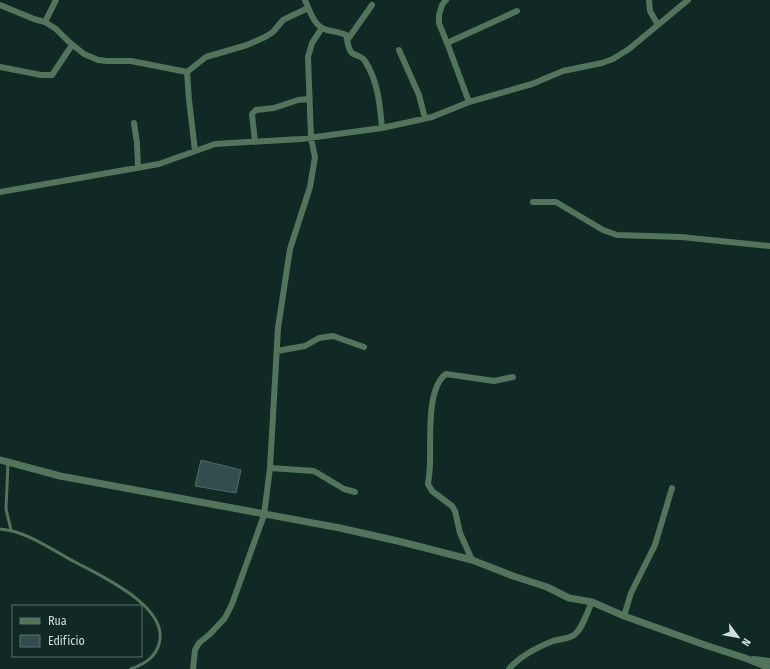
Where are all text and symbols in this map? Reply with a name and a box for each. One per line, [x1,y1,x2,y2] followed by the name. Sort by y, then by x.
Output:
[12,605,142,657] legend
[48,614,67,628] text: Rua
[718,617,758,657] north arrow
[48,634,85,648] text: Edifício
[739,636,753,648] text: N

